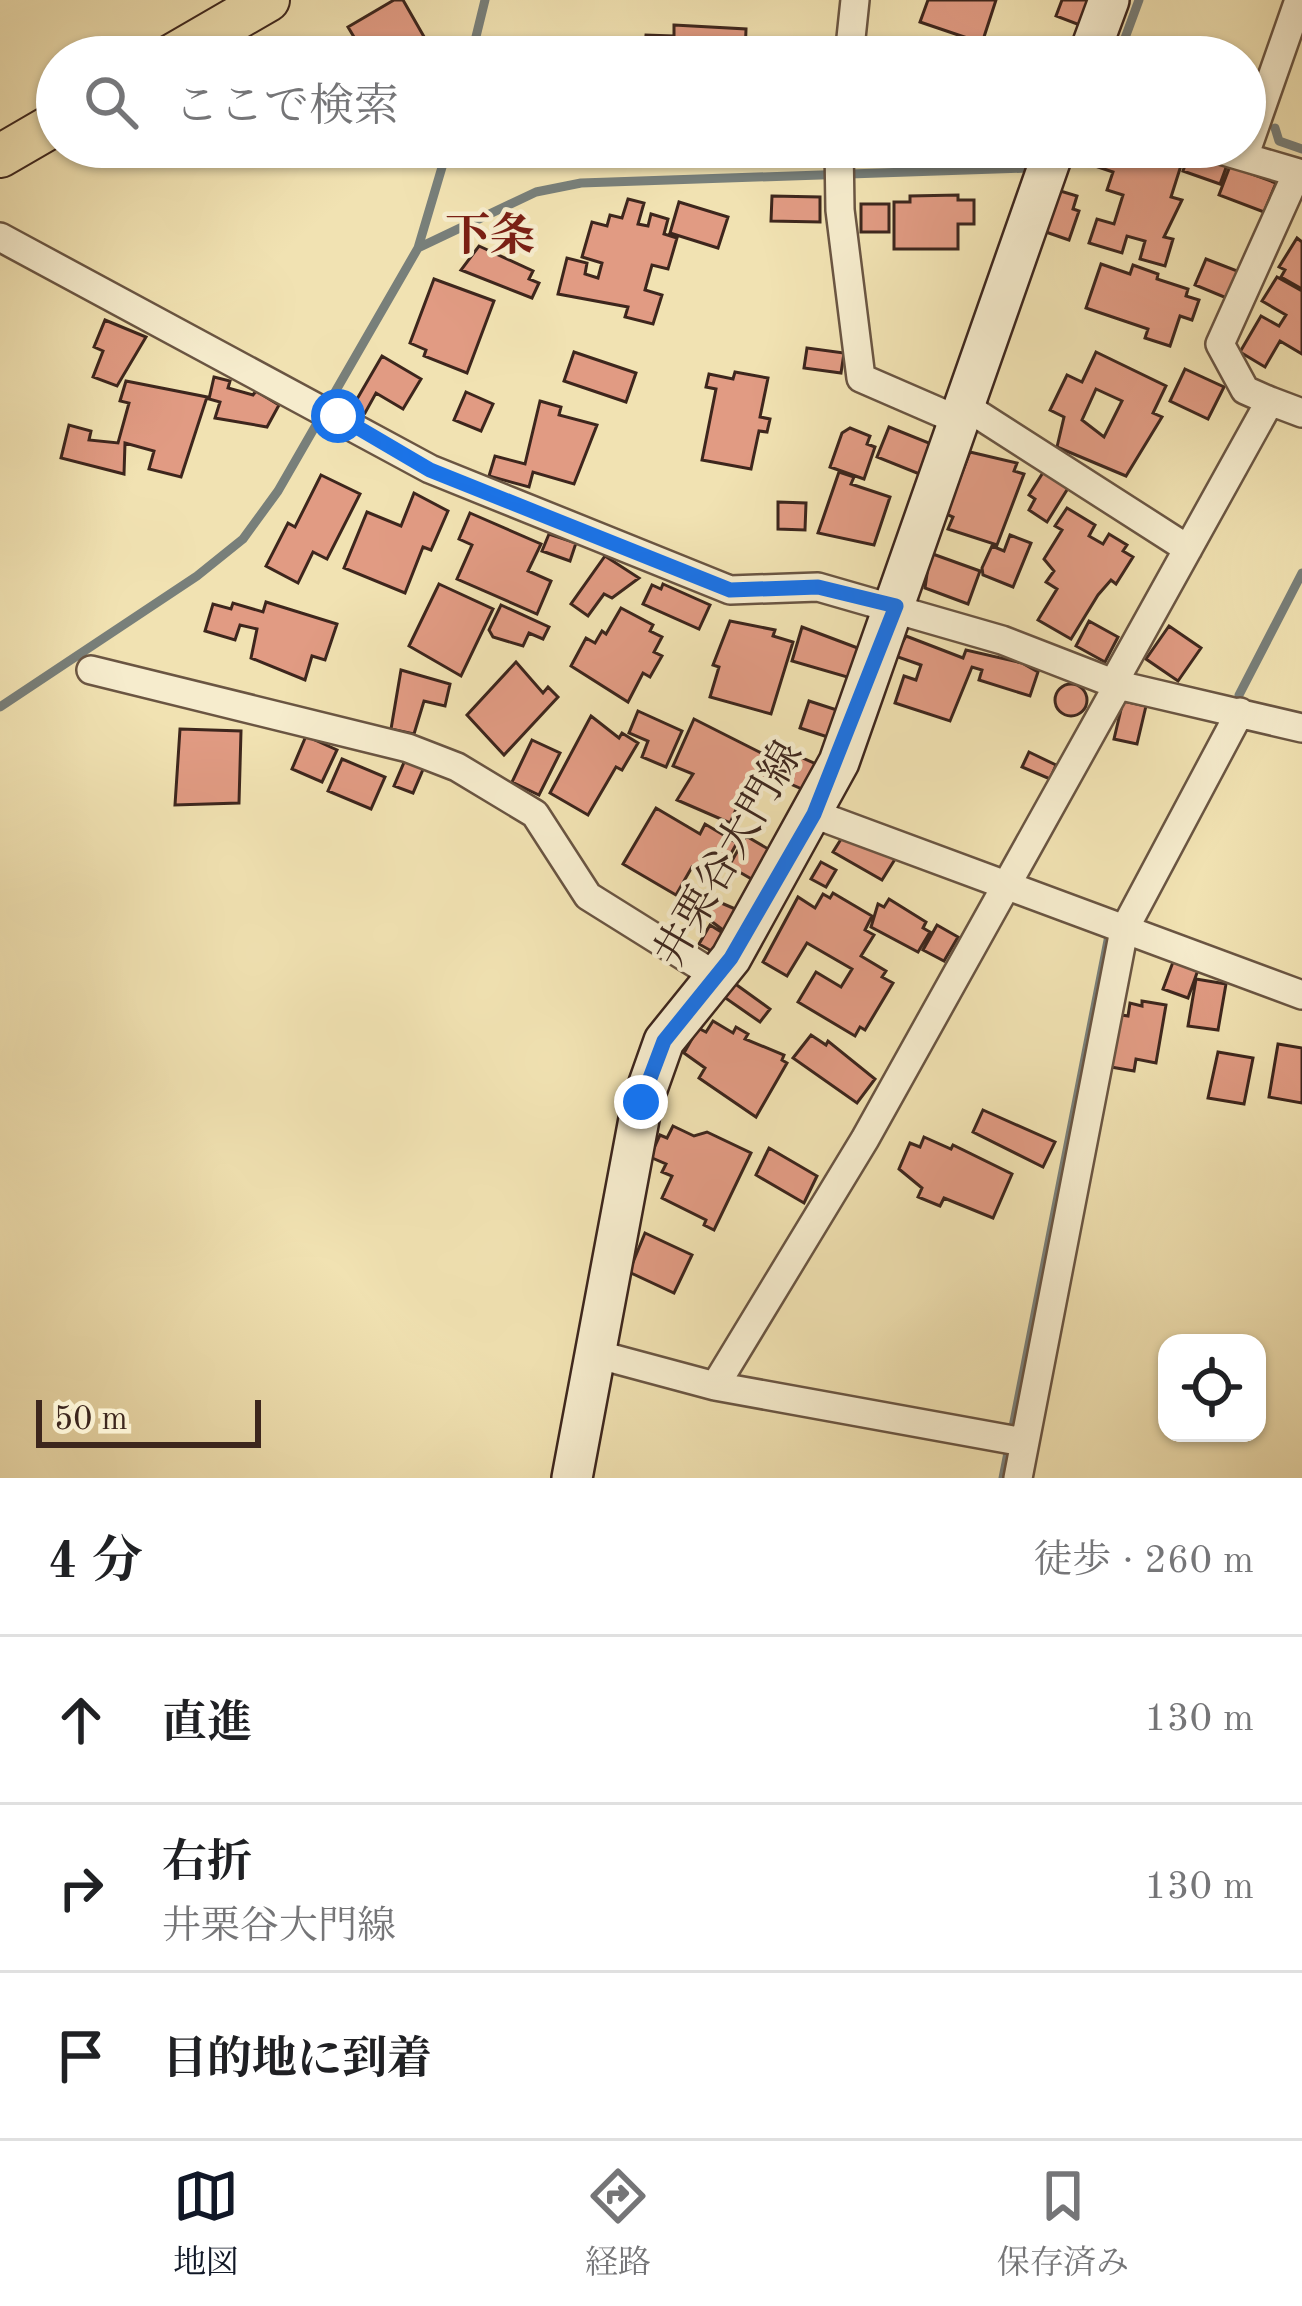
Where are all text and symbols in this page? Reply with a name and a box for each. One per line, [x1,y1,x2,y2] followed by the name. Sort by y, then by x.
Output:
[36,36,1266,168] search box
[78,69,144,135] icon: search
[174,86,399,131] text: ここで検索
[445,211,535,261] district label: 下条
[311,389,365,443] route start
[646,733,812,975] street label: 井栗谷大門線
[614,1075,668,1129] route end
[1158,1334,1266,1442] map controls
[1158,1334,1266,1442] button: locate
[36,1394,261,1447] scale bar
[54,1404,128,1437] text: 50 m
[48,1538,143,1589] text: 4 分
[1033,1542,1254,1581] text: 徒歩 · 260 m
[48,1687,114,1753] icon: ahead
[1144,1700,1254,1739] text: 130 m
[162,1703,252,1748] text: 直進
[162,1842,252,1887] text: 右折
[48,1855,114,1921] icon: right
[1144,1868,1254,1907] text: 130 m
[162,1908,396,1947] text: 井栗谷大門線
[48,2023,114,2089] icon: arrive
[162,2039,432,2084] text: 目的地に到着
[173,2163,239,2285] tab: 地図
[585,2163,651,2285] tab: 経路
[997,2163,1129,2285] tab: 保存済み

